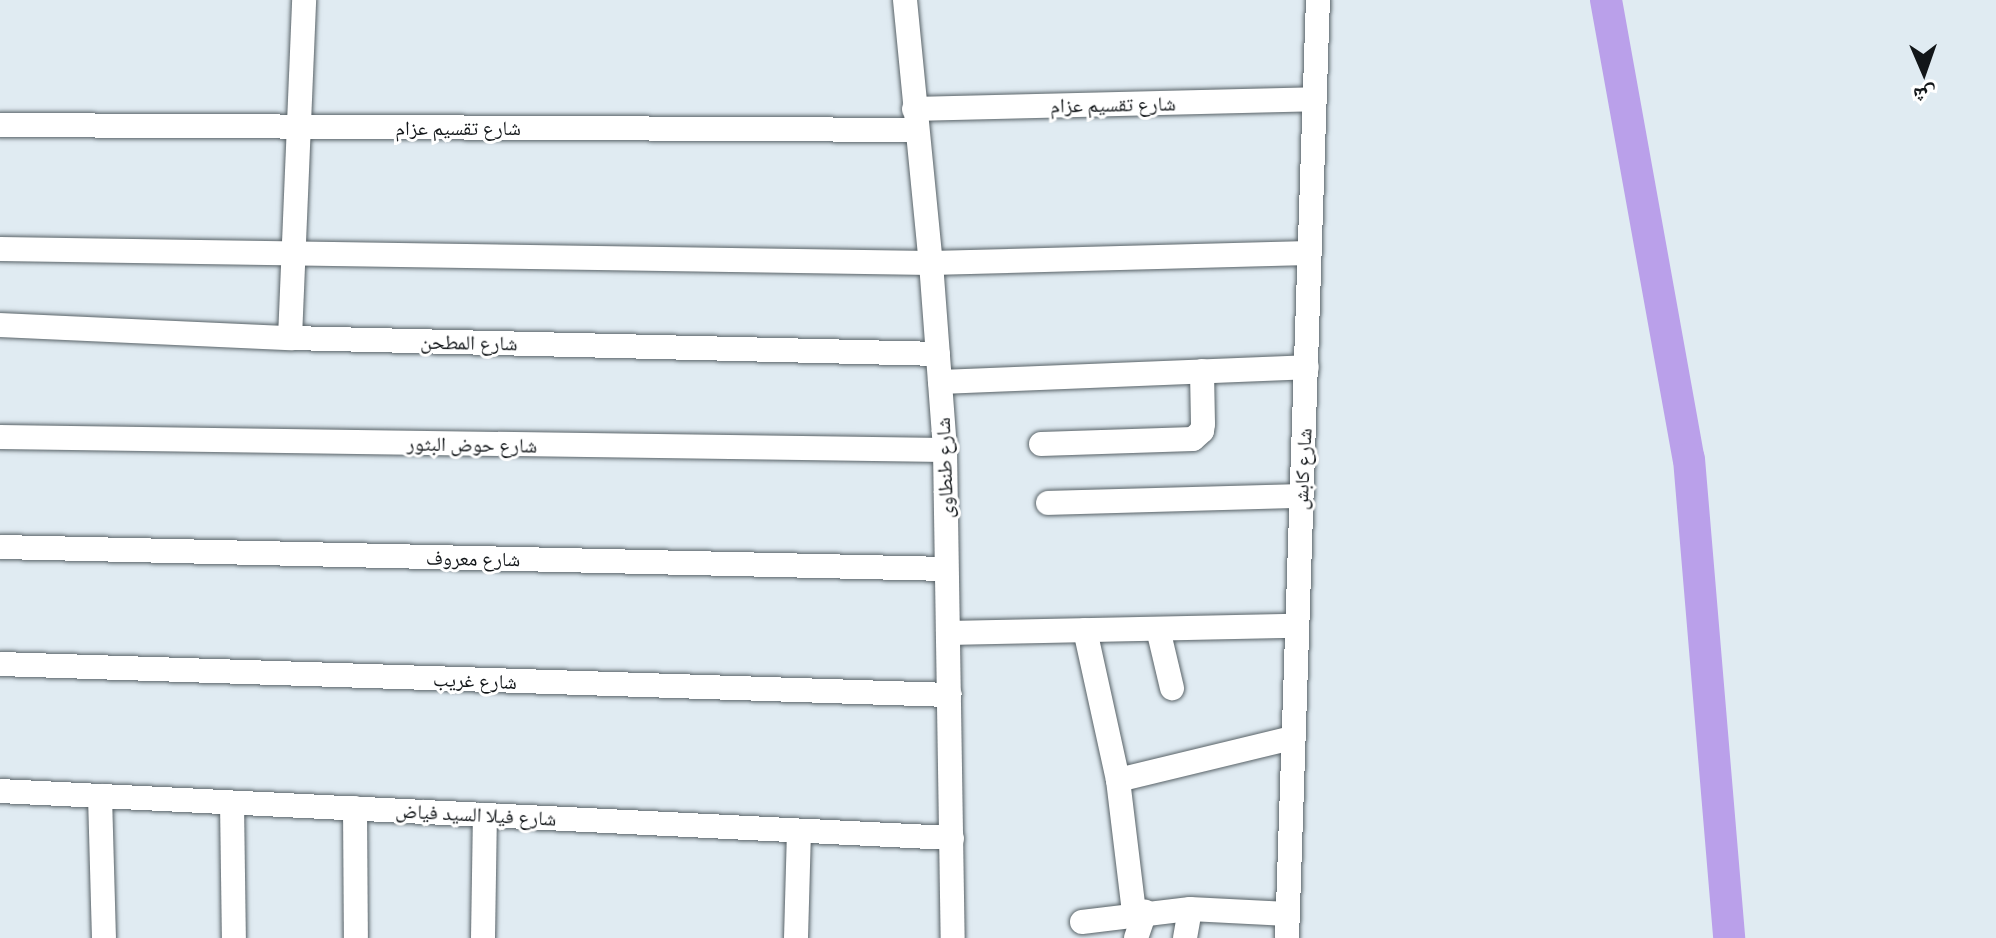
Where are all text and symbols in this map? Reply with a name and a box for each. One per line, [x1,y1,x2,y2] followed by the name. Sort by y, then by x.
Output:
[1884,32,1964,112] north arrow
[1913,82,1937,111] text: ش
[1050,91,1176,117] street label: شارع تقسيم عزام
[395,115,521,139] street label: شارع تقسيم عزام
[420,329,518,355] street label: شارع المطحن
[930,417,958,519] street label: شارع طنطاوى
[1288,427,1316,511] street label: شارع كابش
[407,431,537,457] street label: شارع حوض البثور
[426,545,520,571] street label: شارع معروف
[433,667,517,693] street label: شارع غريب
[395,798,557,830] street label: شارع فيلا السيد فياض

